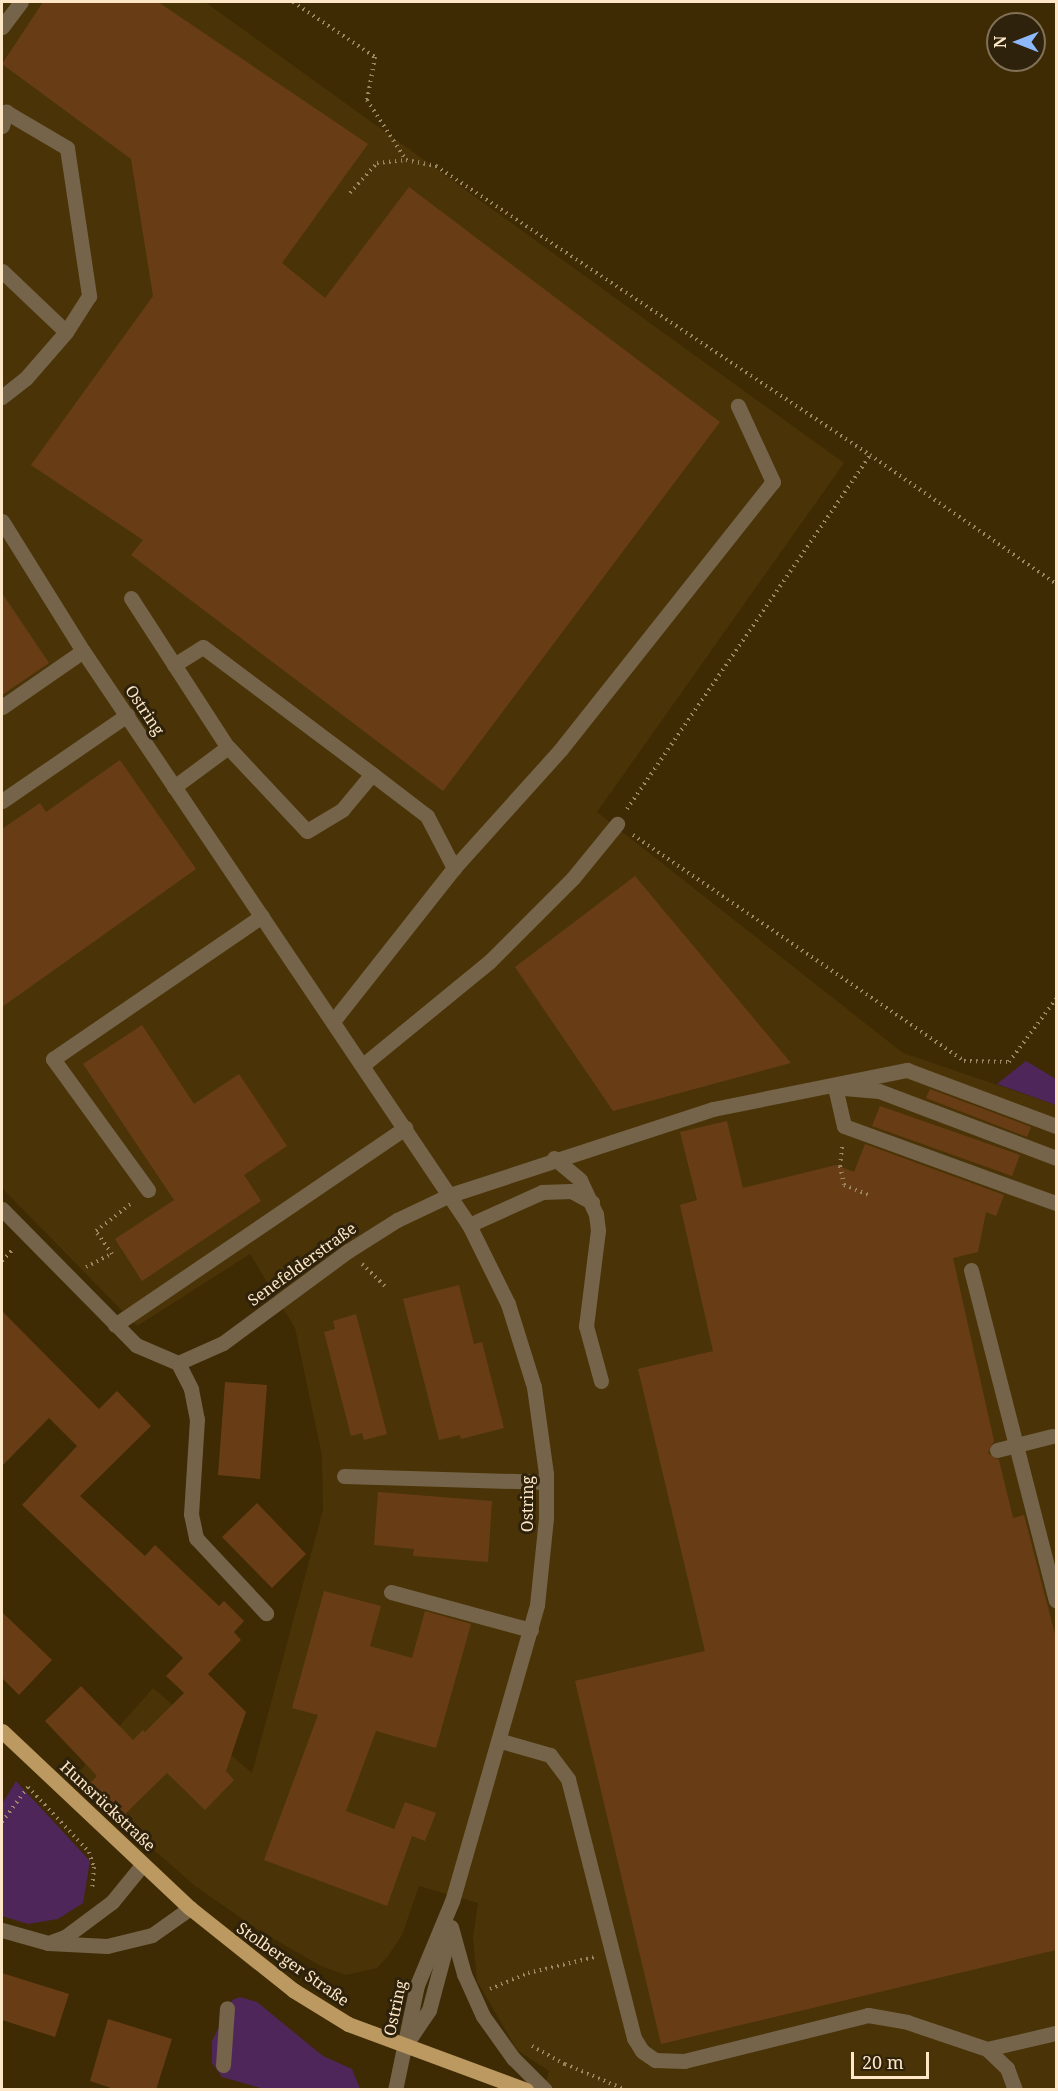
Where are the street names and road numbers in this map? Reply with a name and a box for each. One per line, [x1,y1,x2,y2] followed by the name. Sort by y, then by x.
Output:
[121,681,169,739] street label: Ostring
[244,1218,360,1310] street label: Senefelderstraße
[517,1476,537,1532] street label: Ostring
[56,1757,160,1855] street label: Hunsrückstraße
[233,1918,353,2010] street label: Stolberger Straße
[380,1978,410,2038] street label: Ostring

